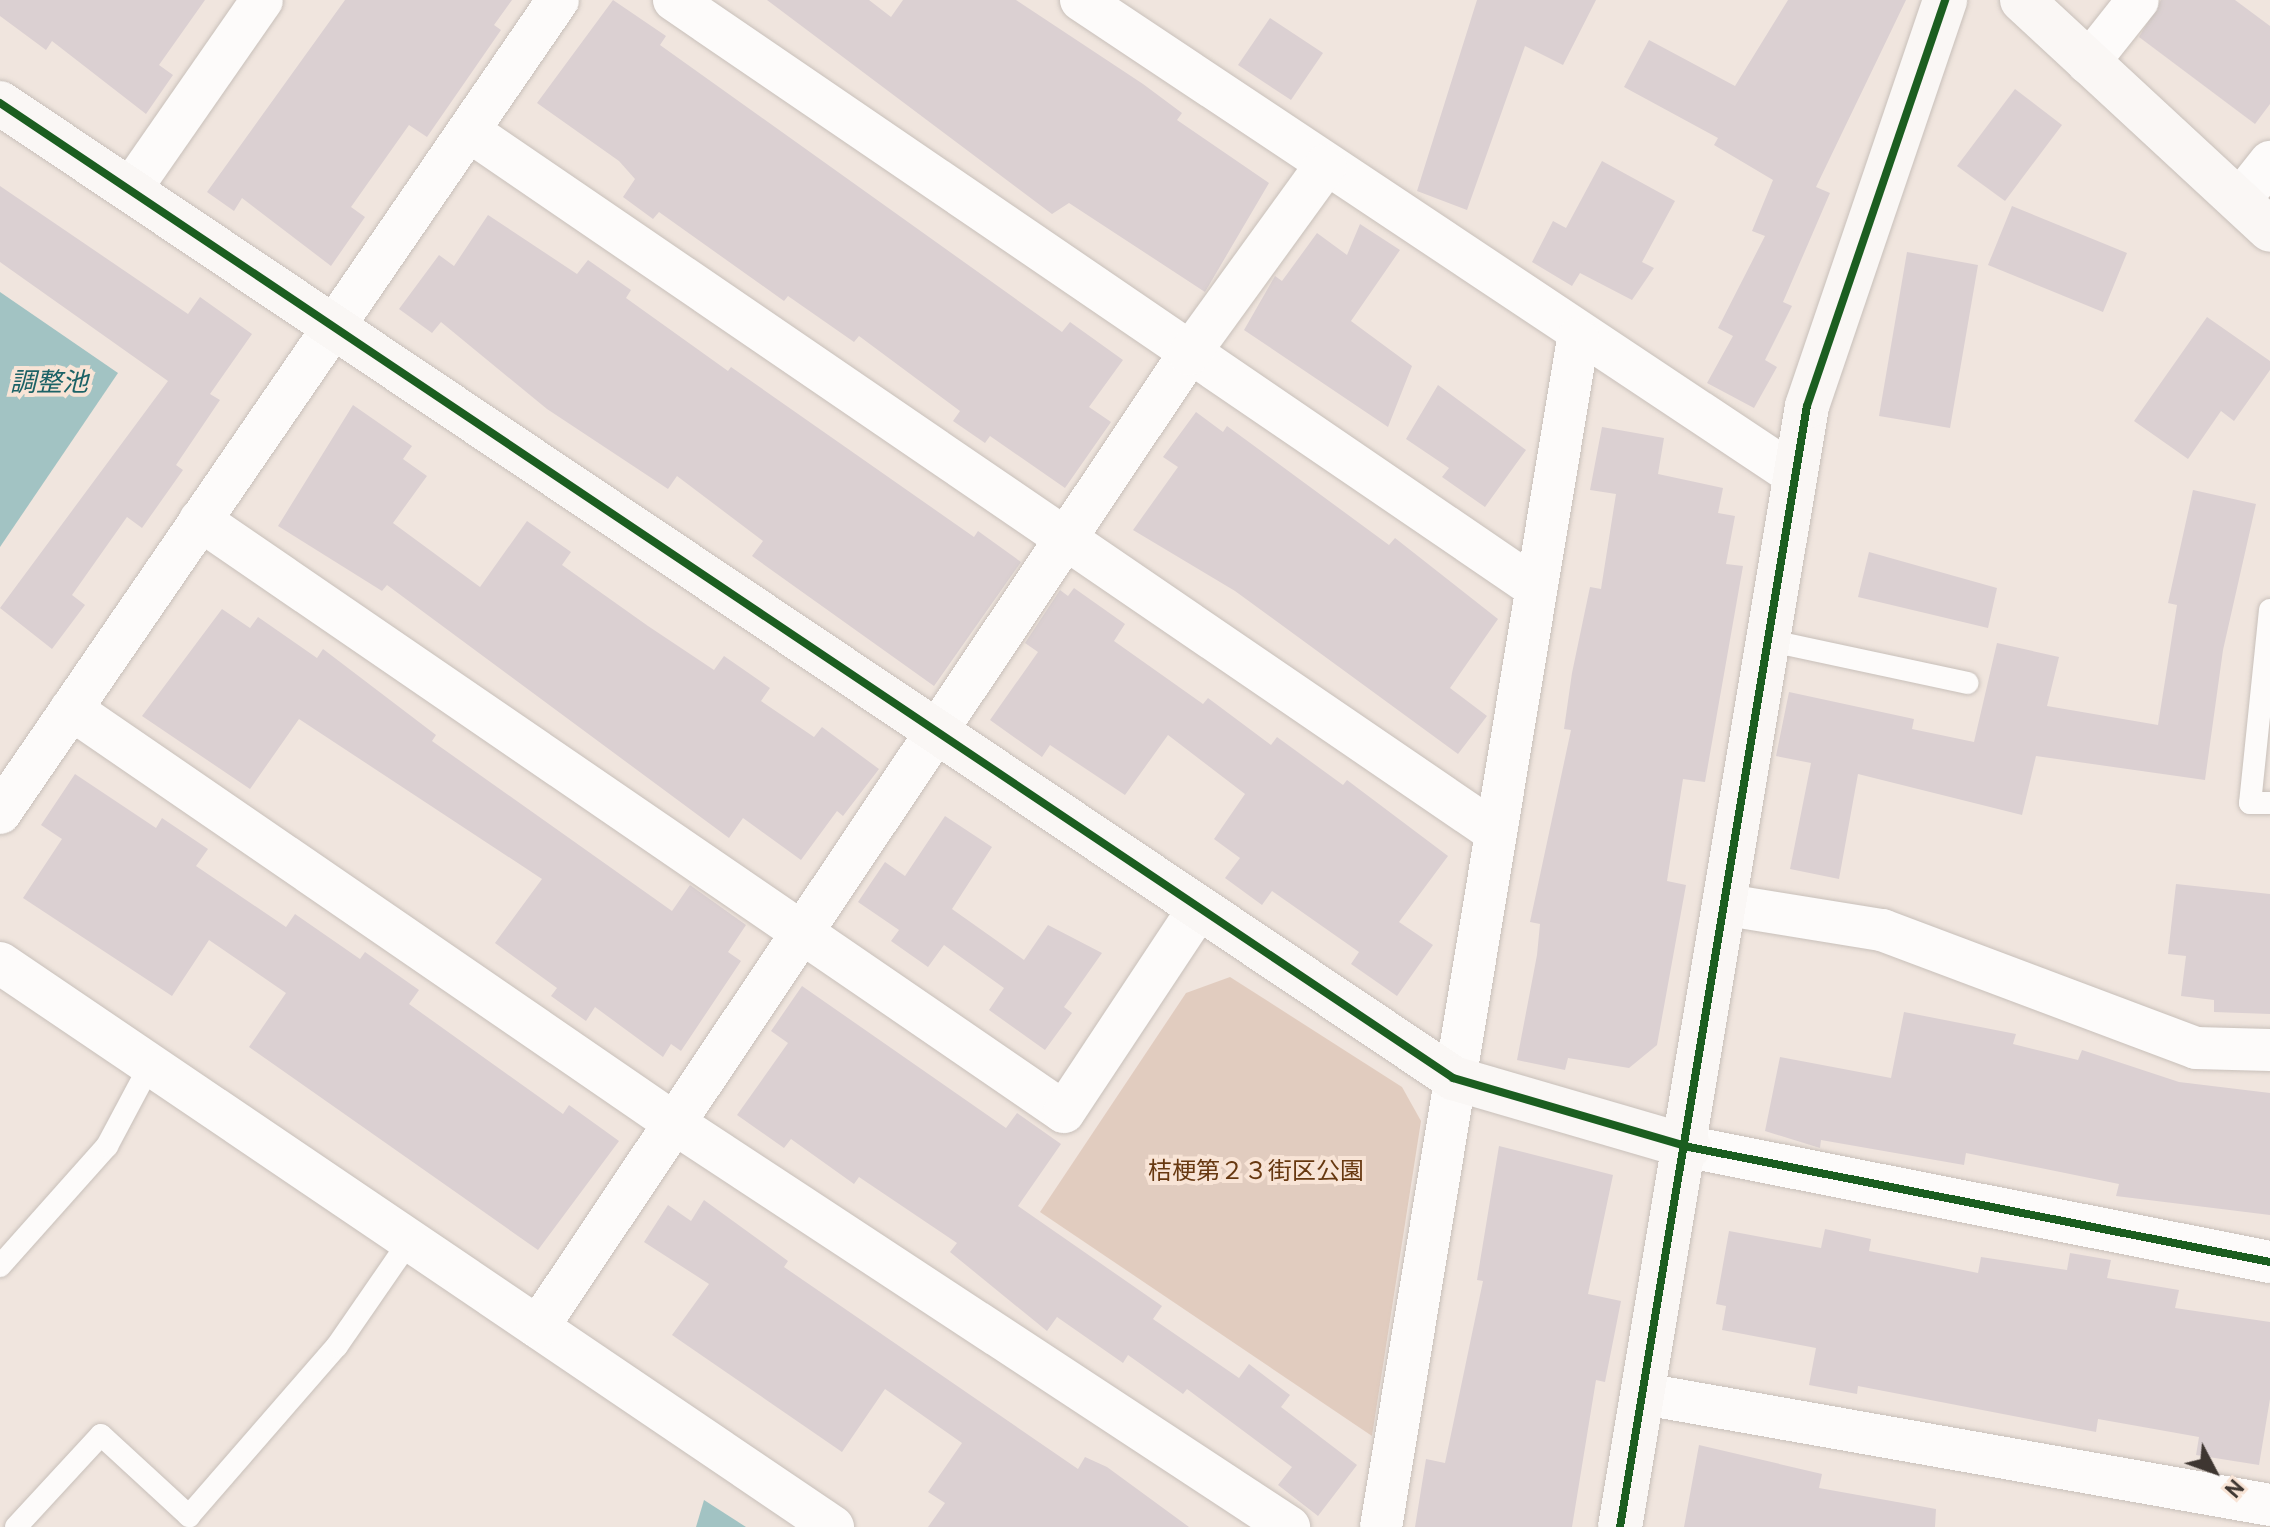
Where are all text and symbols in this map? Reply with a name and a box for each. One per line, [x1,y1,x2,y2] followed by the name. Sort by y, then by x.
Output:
[10,369,88,401] water label: 調整池
[1148,1160,1364,1188] park label: 桔梗第２３街区公園
[2174,1431,2254,1511] north arrow
[2217,1472,2248,1502] text: N

